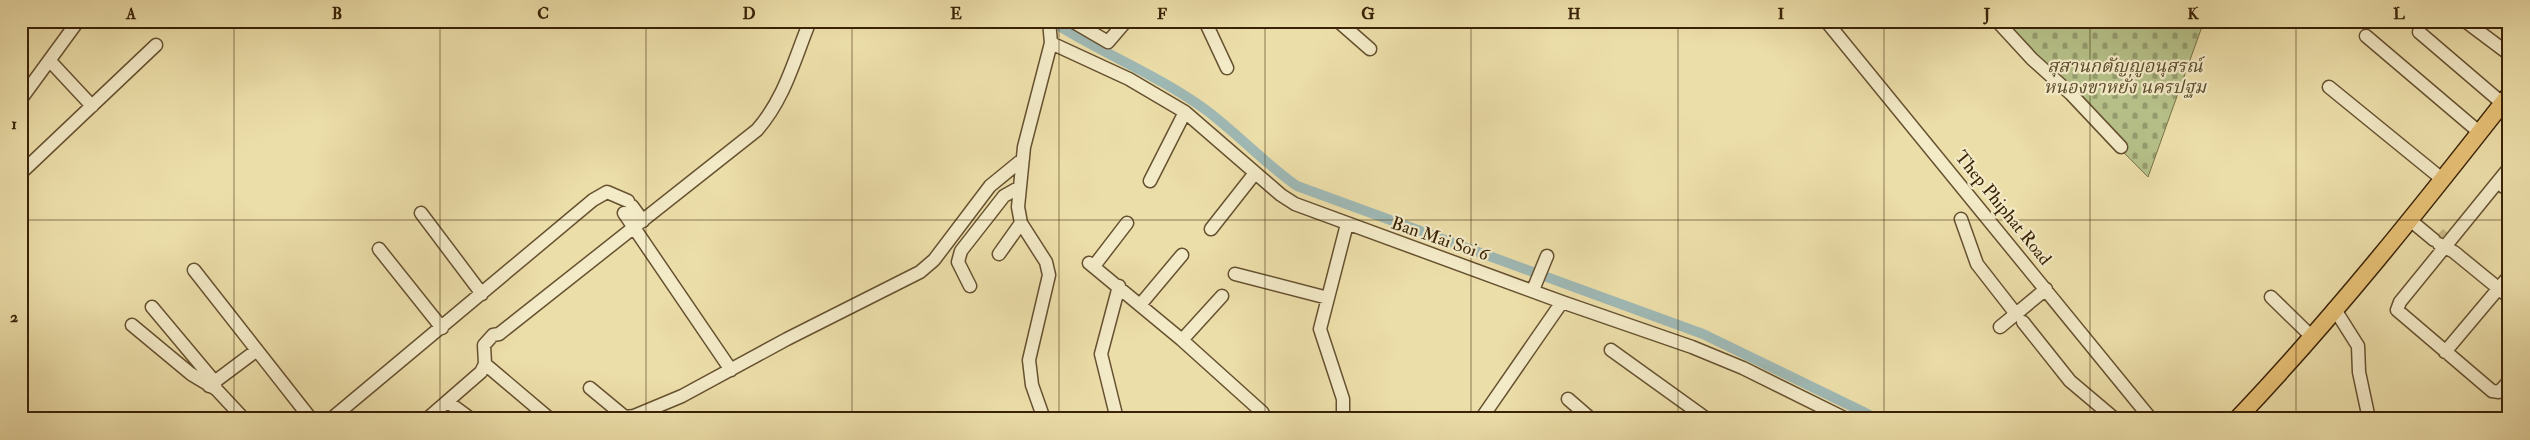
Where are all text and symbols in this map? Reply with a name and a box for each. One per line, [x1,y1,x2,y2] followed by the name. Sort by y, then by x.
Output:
[125,4,137,24] text: A
[332,4,342,24] text: B
[537,4,549,24] text: C
[742,4,756,24] text: D
[950,4,962,24] text: E
[1157,4,1167,24] text: F
[1361,4,1375,24] text: G
[1567,4,1581,24] text: H
[1778,4,1785,24] text: I
[1983,4,1991,25] text: J
[2187,4,2199,24] text: K
[2393,4,2405,24] text: L
[2044,55,2207,99] park label: สุสานกตัญญูอนุสรณ์ หนองขาหยั่ง นครปฐม
[11,114,17,134] text: 1
[1950,146,2056,270] street label: Thep Phiphat Road
[1388,212,1493,267] street label: Ban Mai Soi 6
[10,307,18,327] text: 2

